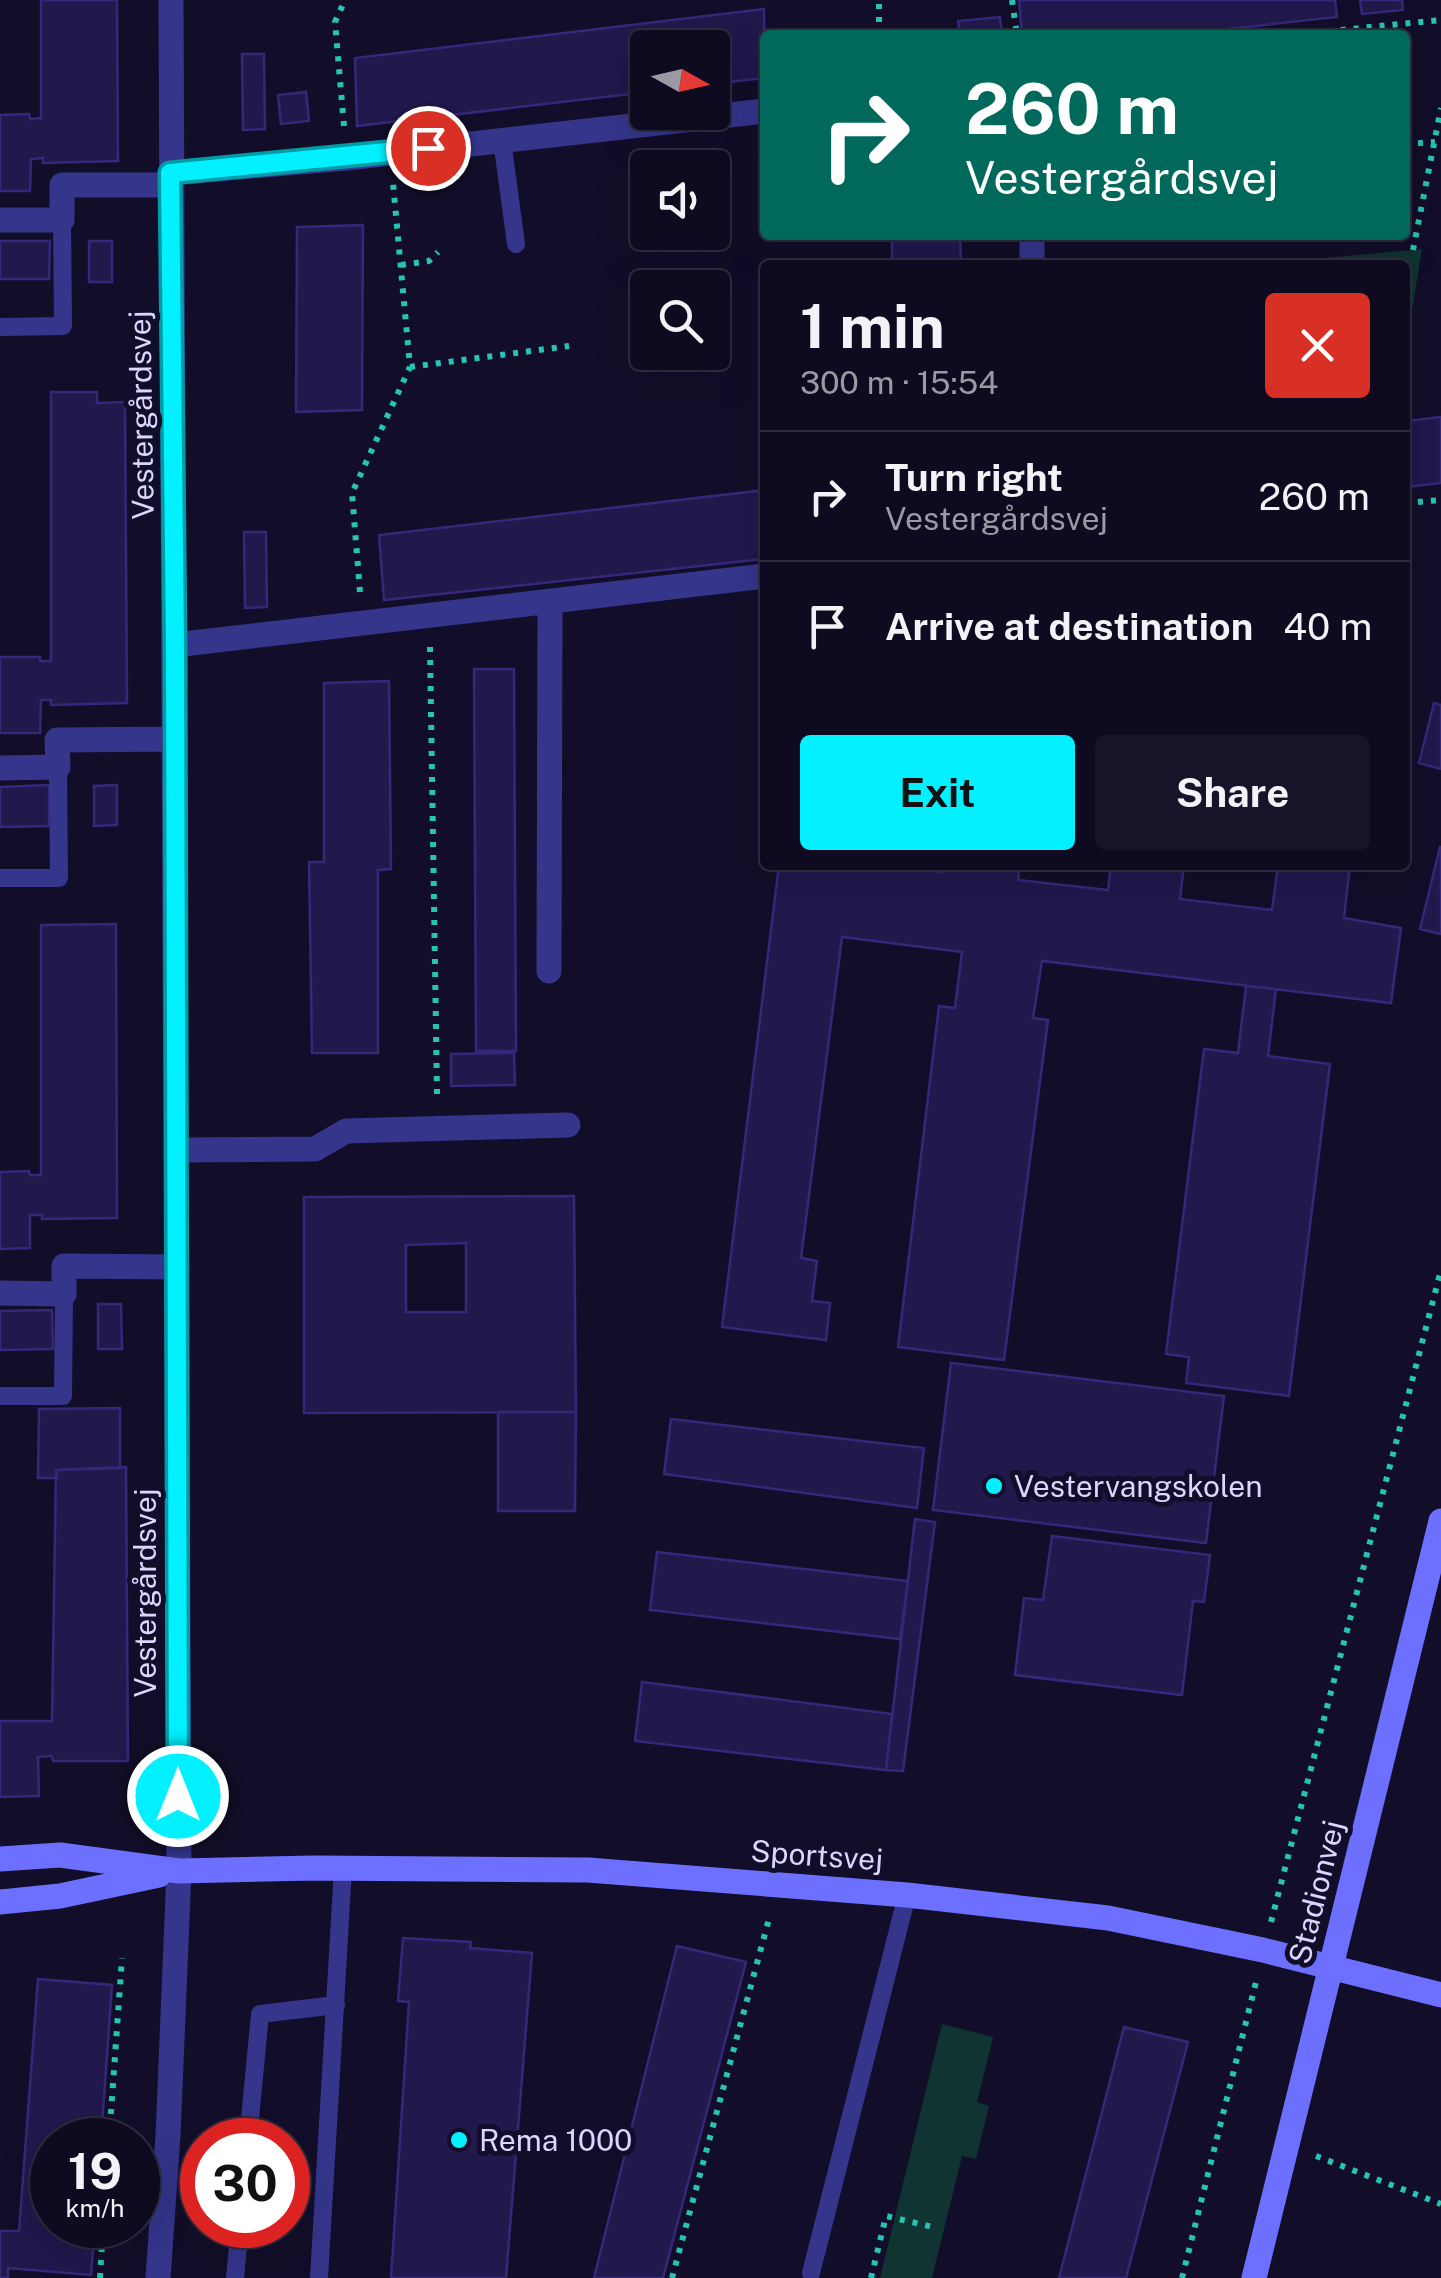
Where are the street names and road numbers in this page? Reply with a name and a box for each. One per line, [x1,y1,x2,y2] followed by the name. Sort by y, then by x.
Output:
[121,310,161,520] street label: Vestergårdsvej
[127,1488,163,1698] street label: Vestergårdsvej
[1281,1816,1351,1968] street label: Stadionvej
[750,1832,884,1878] street label: Sportsvej

